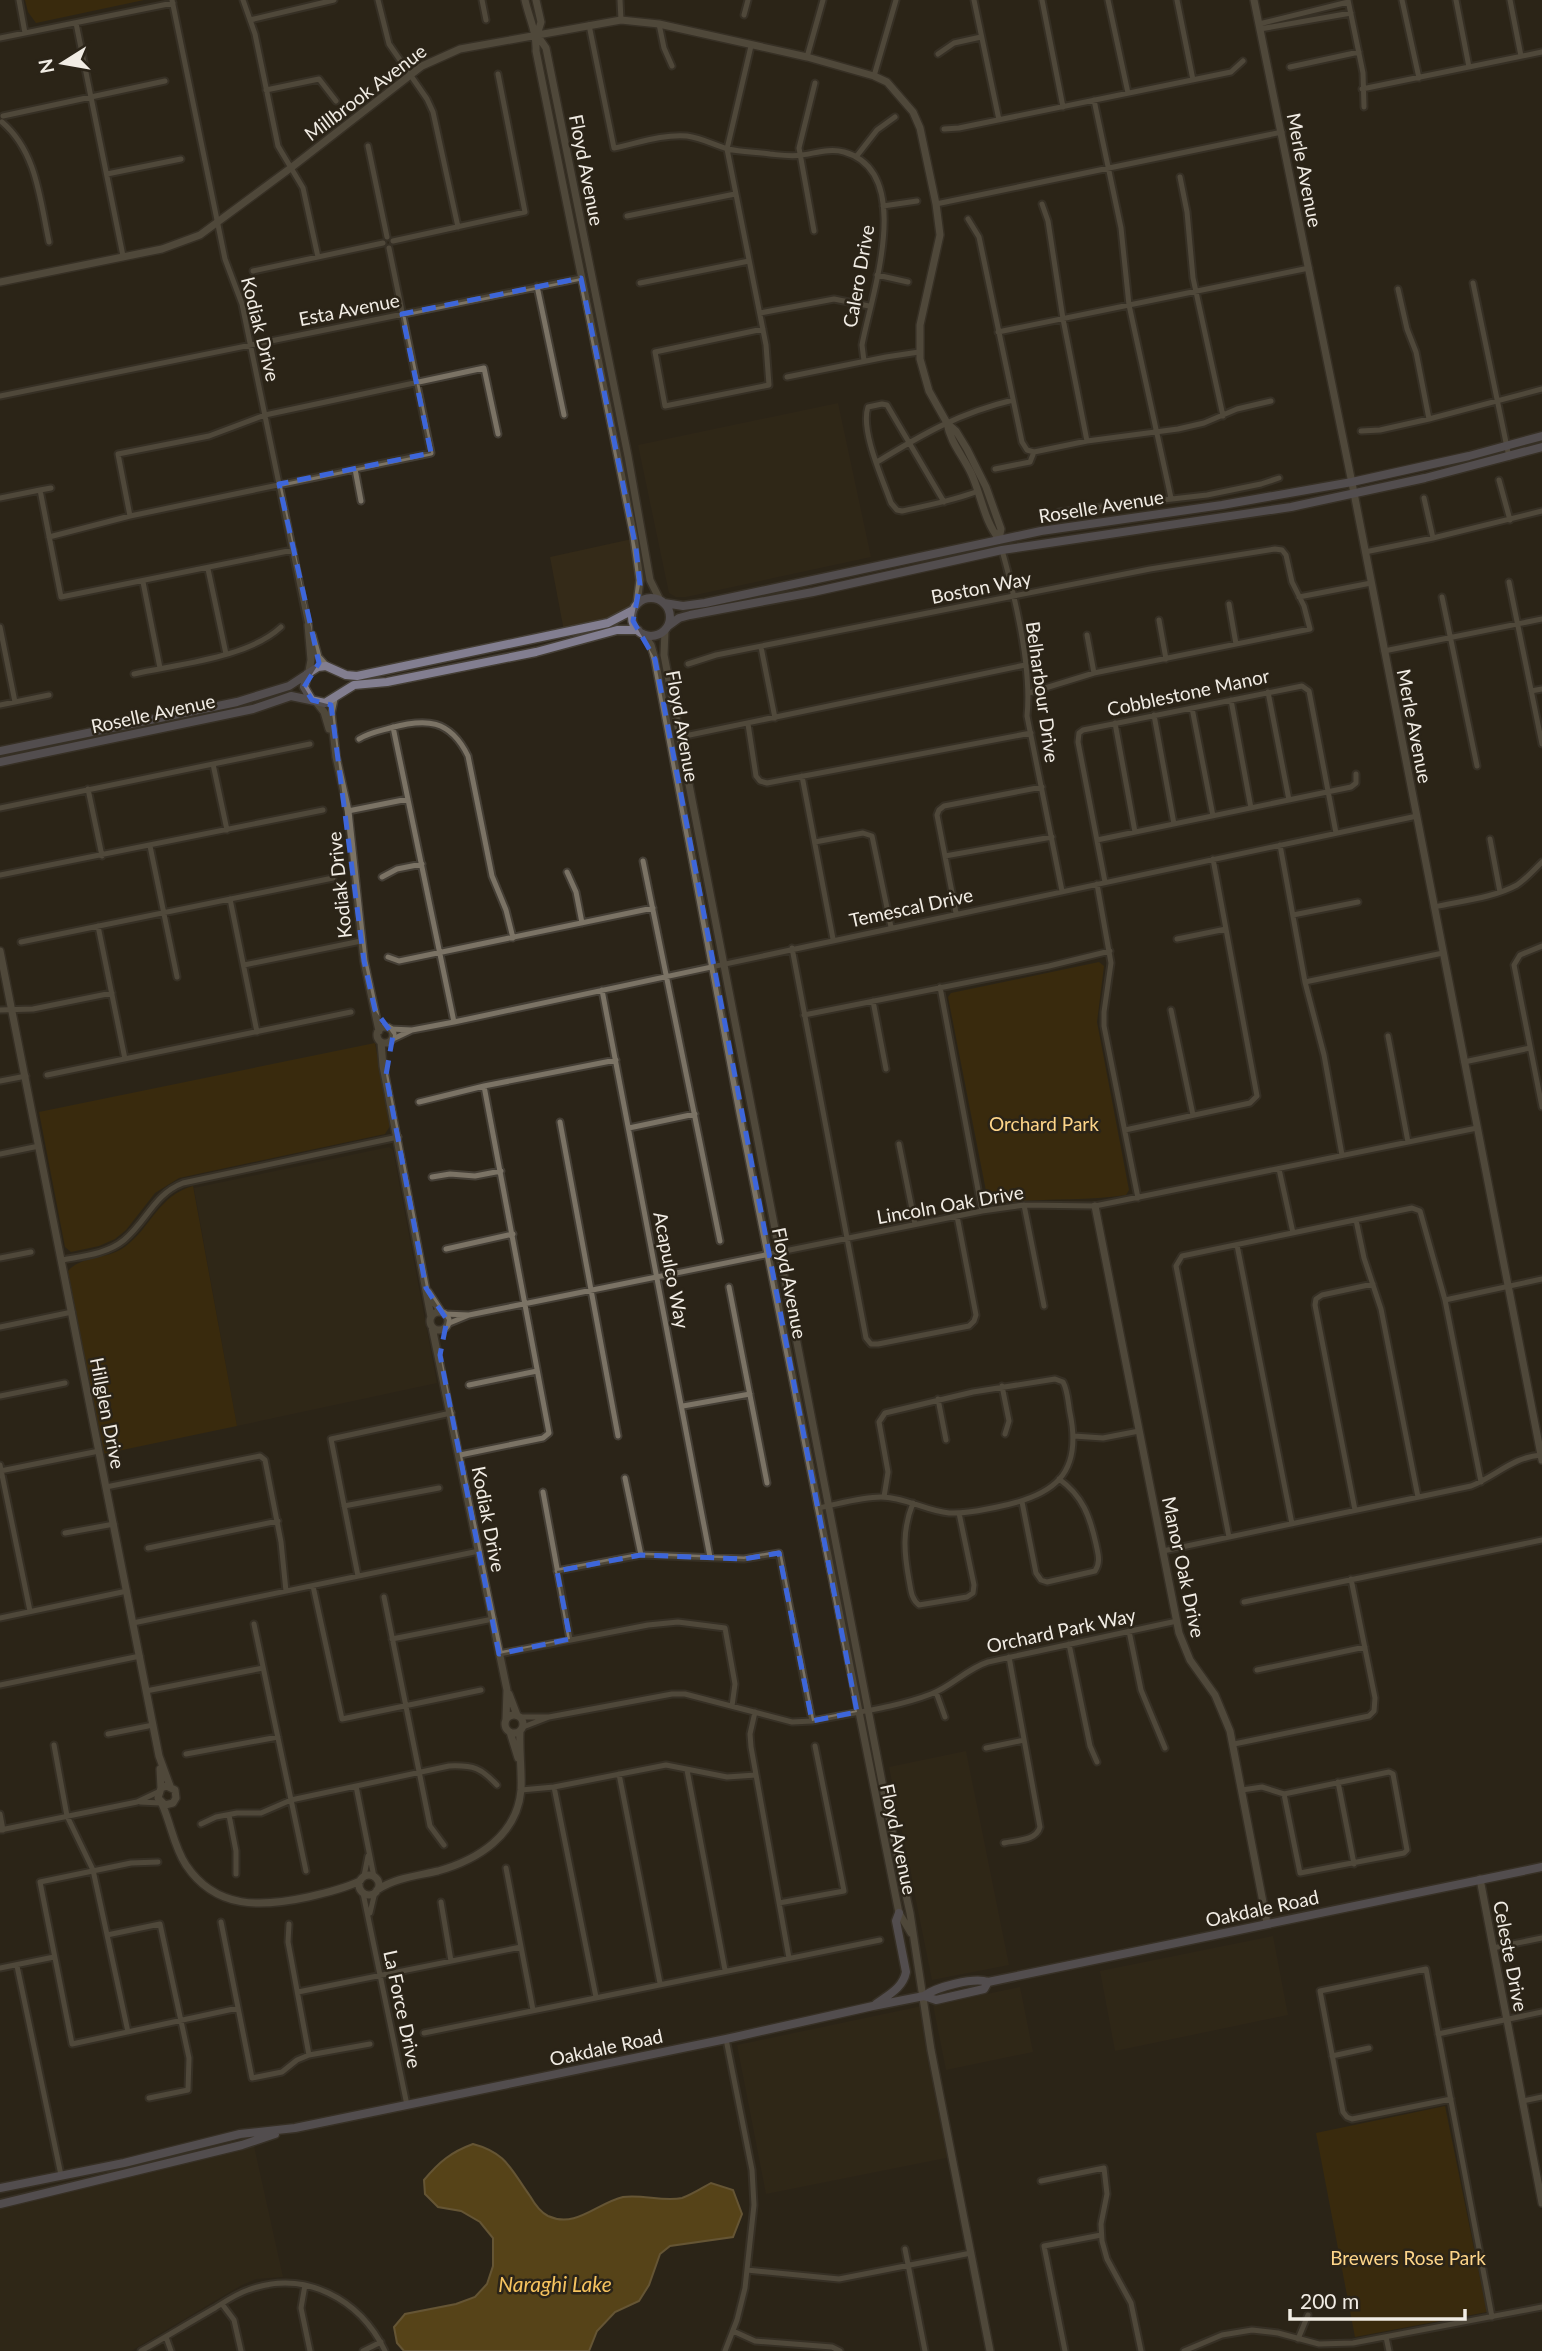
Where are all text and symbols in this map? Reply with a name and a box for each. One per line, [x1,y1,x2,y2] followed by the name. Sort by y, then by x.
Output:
[28,28,98,98] north arrow
[300,39,430,145] street label: Millbrook Avenue
[33,57,59,76] text: N
[1283,111,1327,229] street label: Merle Avenue
[565,112,609,228] street label: Floyd Avenue
[838,223,878,329] street label: Calero Drive
[237,274,285,384] street label: Kodiak Drive
[297,288,401,330] street label: Esta Avenue
[1037,485,1165,527] street label: Roselle Avenue
[929,566,1033,608] street label: Boston Way
[1022,620,1064,764] street label: Belharbour Drive
[1105,664,1271,720] street label: Cobblestone Manor
[1393,667,1437,785] street label: Merle Avenue
[662,668,704,784] street label: Floyd Avenue
[89,689,217,737] street label: Roselle Avenue
[322,831,356,939] street label: Kodiak Drive
[847,883,975,931] street label: Temescal Drive
[989,1112,1099,1135] park label: Orchard Park
[875,1180,1025,1228] street label: Lincoln Oak Drive
[649,1210,695,1331] street label: Acapulco Way
[768,1225,812,1341] street label: Floyd Avenue
[86,1355,130,1471] street label: Hillglen Drive
[467,1464,511,1574] street label: Kodiak Drive
[1158,1494,1210,1640] street label: Manor Oak Drive
[984,1603,1138,1657] street label: Orchard Park Way
[876,1781,922,1897] street label: Floyd Avenue
[1203,1885,1321,1931] street label: Oakdale Road
[1489,1899,1533,2013] street label: Celeste Drive
[379,1948,427,2070] street label: La Force Drive
[547,2024,665,2070] street label: Oakdale Road
[1330,2246,1486,2269] park label: Brewers Rose Park
[498,2271,612,2296] water label: Naraghi Lake
[1290,2278,1465,2322] scale bar
[1300,2288,1359,2313] text: 200 m

